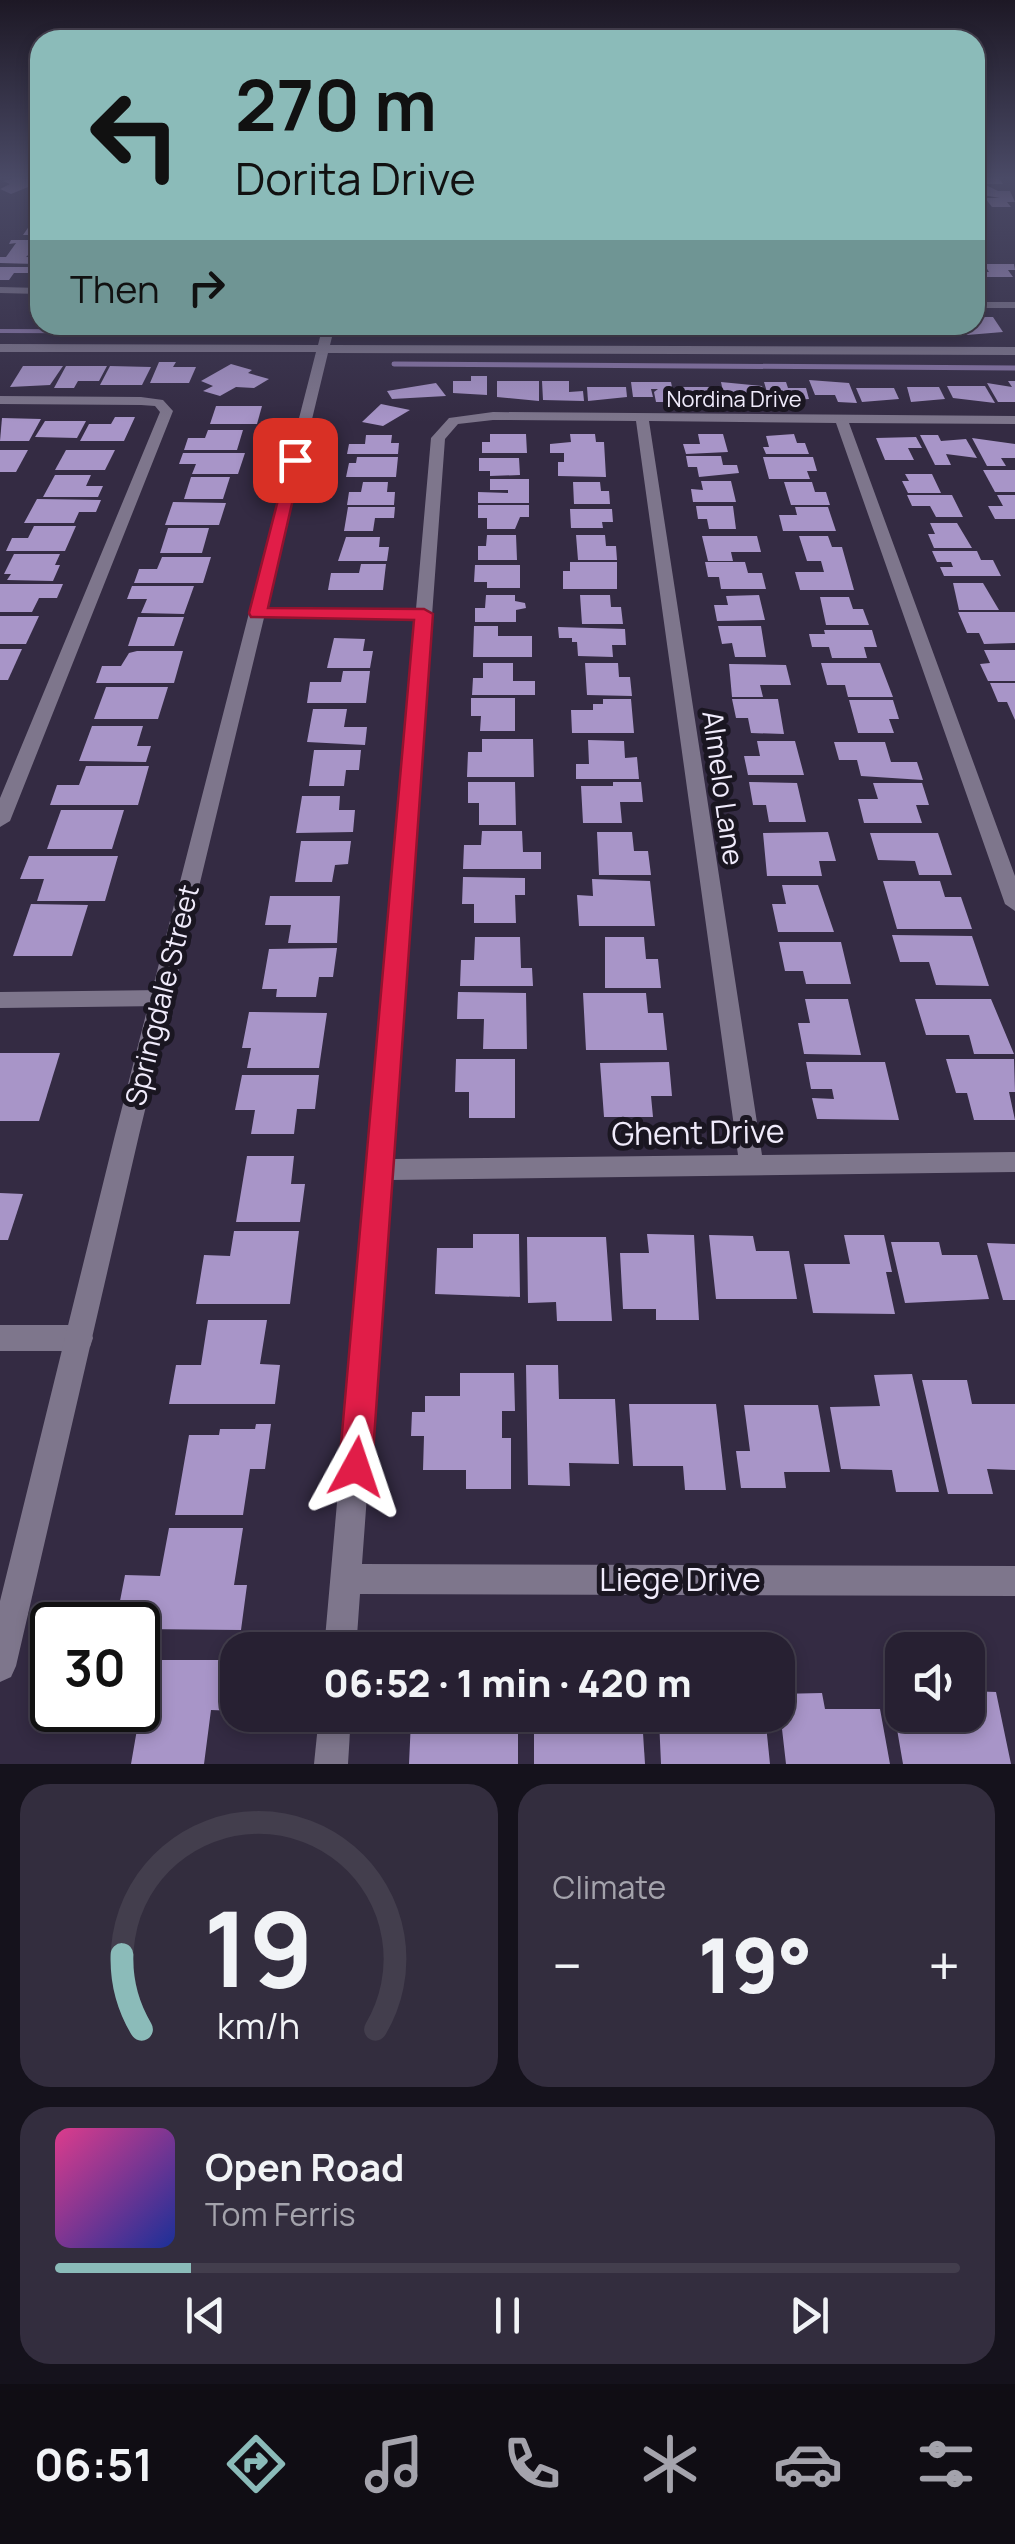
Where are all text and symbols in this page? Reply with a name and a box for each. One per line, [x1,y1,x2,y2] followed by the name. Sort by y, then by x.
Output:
[235,56,437,152] text: 270 m
[70,70,200,200] icon: left
[235,147,476,209] text: Dorita Drive
[179,260,234,315] icon: right
[70,262,159,314] text: Then
[666,384,802,414] street label: Nordina Drive
[253,418,338,503] pin
[268,433,323,488] icon: arrive
[694,708,754,868] street label: Almelo Lane
[115,880,207,1109] street label: Springdale Street
[611,1108,785,1156] street label: Ghent Drive
[304,1415,408,1519] position arrow
[599,1557,761,1601] street label: Liege Drive
[30,1602,160,1732] speed limit sign: 30
[885,1632,985,1732] map controls
[885,1632,985,1732] button: sound
[323,1656,692,1708] text: 06:52 · 1 min · 420 m
[553,1865,666,1909] text: Climate
[204,1876,314,2018] text: 19
[698,1913,812,2016] text: 19°
[553,1927,582,2003] text: −
[928,1927,960,2003] text: +
[217,2001,300,2050] text: km/h
[205,2140,404,2192] text: Open Road
[205,2192,356,2236] text: Tom Ferris
[178,2288,233,2343] icon: previous
[480,2288,535,2343] icon: pause
[782,2288,837,2343] icon: next
[221,2429,291,2499] icon: directions
[359,2429,429,2499] icon: music
[497,2429,567,2499] icon: phone
[635,2429,705,2499] icon: climate
[773,2429,843,2499] icon: car
[911,2429,981,2499] icon: filters
[34,2433,153,2495] text: 06:51

